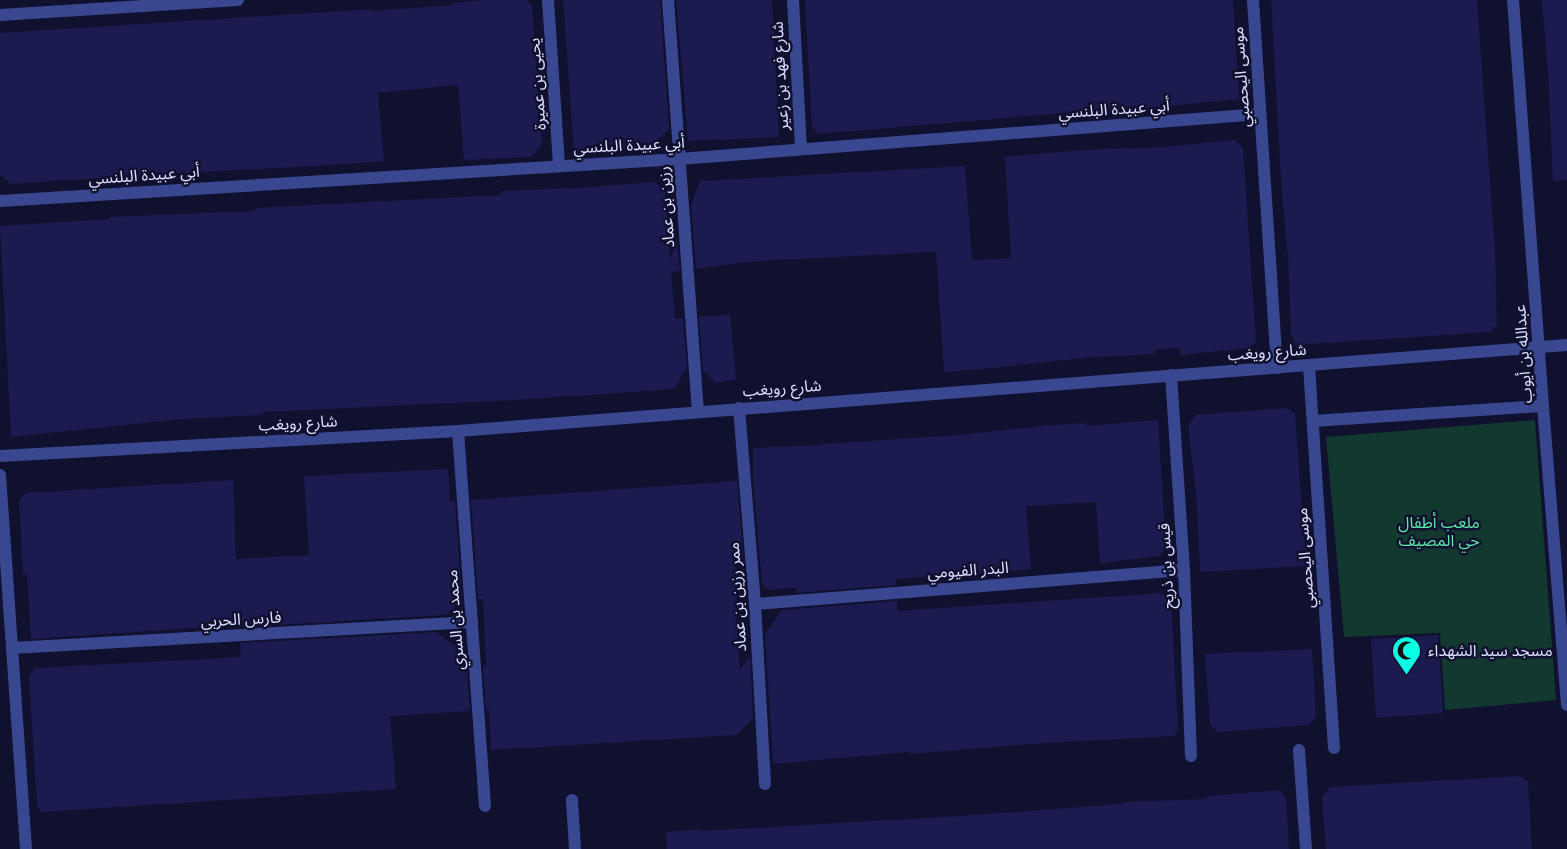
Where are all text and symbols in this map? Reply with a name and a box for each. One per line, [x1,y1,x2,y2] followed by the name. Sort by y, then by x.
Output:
[767,21,795,132] street label: شارع فهد بن زعير
[1227,26,1257,128] street label: موسى اليحصبي
[523,37,551,131] street label: يحيى بن عميرة
[1058,95,1171,125] street label: أبي عبيدة البلنسي
[573,132,685,160] street label: أبي عبيدة البلنسي
[88,161,201,191] street label: أبي عبيدة البلنسي
[653,166,679,248] street label: رزين بن عماد
[1509,304,1537,404] street label: عبدالله بن أيوب
[1227,339,1307,367] street label: شارع رويغب
[742,375,822,403] street label: شارع رويغب
[258,410,338,438] street label: شارع رويغب
[1291,507,1321,609] street label: موسى اليحصبي
[1398,512,1480,552] park label: ملعب أطفال حي المصيف
[1153,522,1181,609] street label: قيس بن ذريح
[723,542,751,652] street label: ممر رزين بن عماد
[927,557,1010,585] street label: البدر الفيومي
[441,569,471,671] street label: محمد بن السري
[200,606,282,633] street label: فارس الحربي
[1391,634,1423,676] mosque icon: مسجد سيد الشهداء
[1428,640,1553,661] place label: مسجد سيد الشهداء

